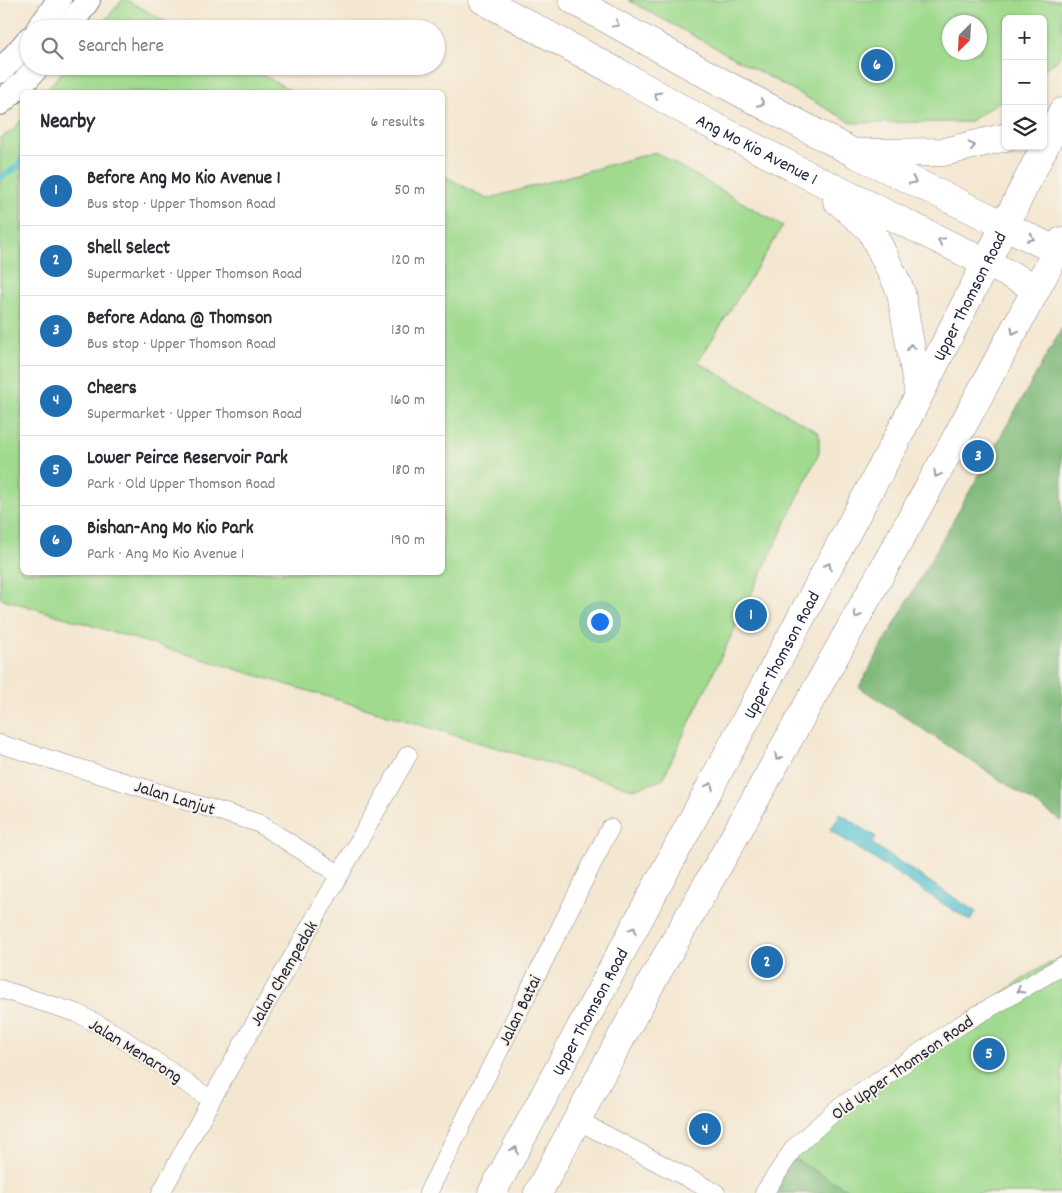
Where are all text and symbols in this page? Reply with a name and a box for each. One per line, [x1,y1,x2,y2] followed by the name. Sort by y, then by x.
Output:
[942,15,987,60] north arrow
[1002,15,1047,150] map controls
[1002,15,1047,60] button: +
[610,17,619,27] one-way arrow
[20,20,445,75] search box
[38,34,66,62] icon: search
[78,34,164,61] text: Search here
[861,46,893,84] pin: 6
[1002,60,1047,105] button: −
[654,91,663,101] one-way arrow
[755,97,764,107] one-way arrow
[1002,105,1047,150] button: layers
[40,108,95,138] text: Nearby
[691,109,821,193] street label: Ang Mo Kio Avenue 1
[370,111,425,134] text: 6 results
[967,141,976,152] one-way arrow
[87,166,281,193] text: Before Ang Mo Kio Avenue 1
[908,175,917,185] one-way arrow
[54,179,58,202] text: 1
[394,179,425,202] text: 50 m
[87,193,276,216] text: Bus stop · Upper Thomson Road
[928,228,1014,366] street label: Upper Thomson Road
[1026,232,1035,242] one-way arrow
[87,236,170,263] text: Shell Select
[938,237,947,247] one-way arrow
[53,249,60,272] text: 2
[391,249,425,272] text: 120 m
[87,263,302,286] text: Supermarket · Upper Thomson Road
[87,306,272,333] text: Before Adana @ Thomson
[52,319,60,342] text: 3
[391,319,425,342] text: 130 m
[1010,325,1020,334] one-way arrow
[87,333,276,356] text: Bus stop · Upper Thomson Road
[906,342,916,351] one-way arrow
[87,376,137,403] text: Cheers
[53,389,59,412] text: 4
[390,389,425,412] text: 160 m
[87,403,302,426] text: Supermarket · Upper Thomson Road
[962,437,994,475] pin: 3
[87,446,288,473] text: Lower Peirce Reservoir Park
[52,459,60,482] text: 5
[392,459,425,482] text: 180 m
[933,468,943,477] one-way arrow
[87,473,275,496] text: Park · Old Upper Thomson Road
[87,516,254,543] text: Bishan-Ang Mo Kio Park
[52,529,60,552] text: 6
[391,529,425,552] text: 190 m
[87,543,244,566] text: Park · Ang Mo Kio Avenue 1
[822,562,832,571] one-way arrow
[739,588,828,724] street label: Upper Thomson Road
[735,596,767,634] pin: 1
[587,609,613,635] your location
[854,610,864,619] one-way arrow
[775,752,785,761] one-way arrow
[131,775,218,824] street label: Jalan Lanjut
[704,783,714,792] one-way arrow
[245,917,326,1032] street label: Jalan Chempedak
[627,926,637,935] one-way arrow
[751,943,783,981] pin: 2
[547,944,636,1081] street label: Upper Thomson Road
[493,972,549,1051] street label: Jalan Batai
[1016,984,1025,994] one-way arrow
[827,1010,980,1128] street label: Old Upper Thomson Road
[83,1013,186,1091] street label: Jalan Menarong
[973,1035,1005,1073] pin: 5
[689,1110,721,1148] pin: 4
[509,1146,519,1155] one-way arrow

